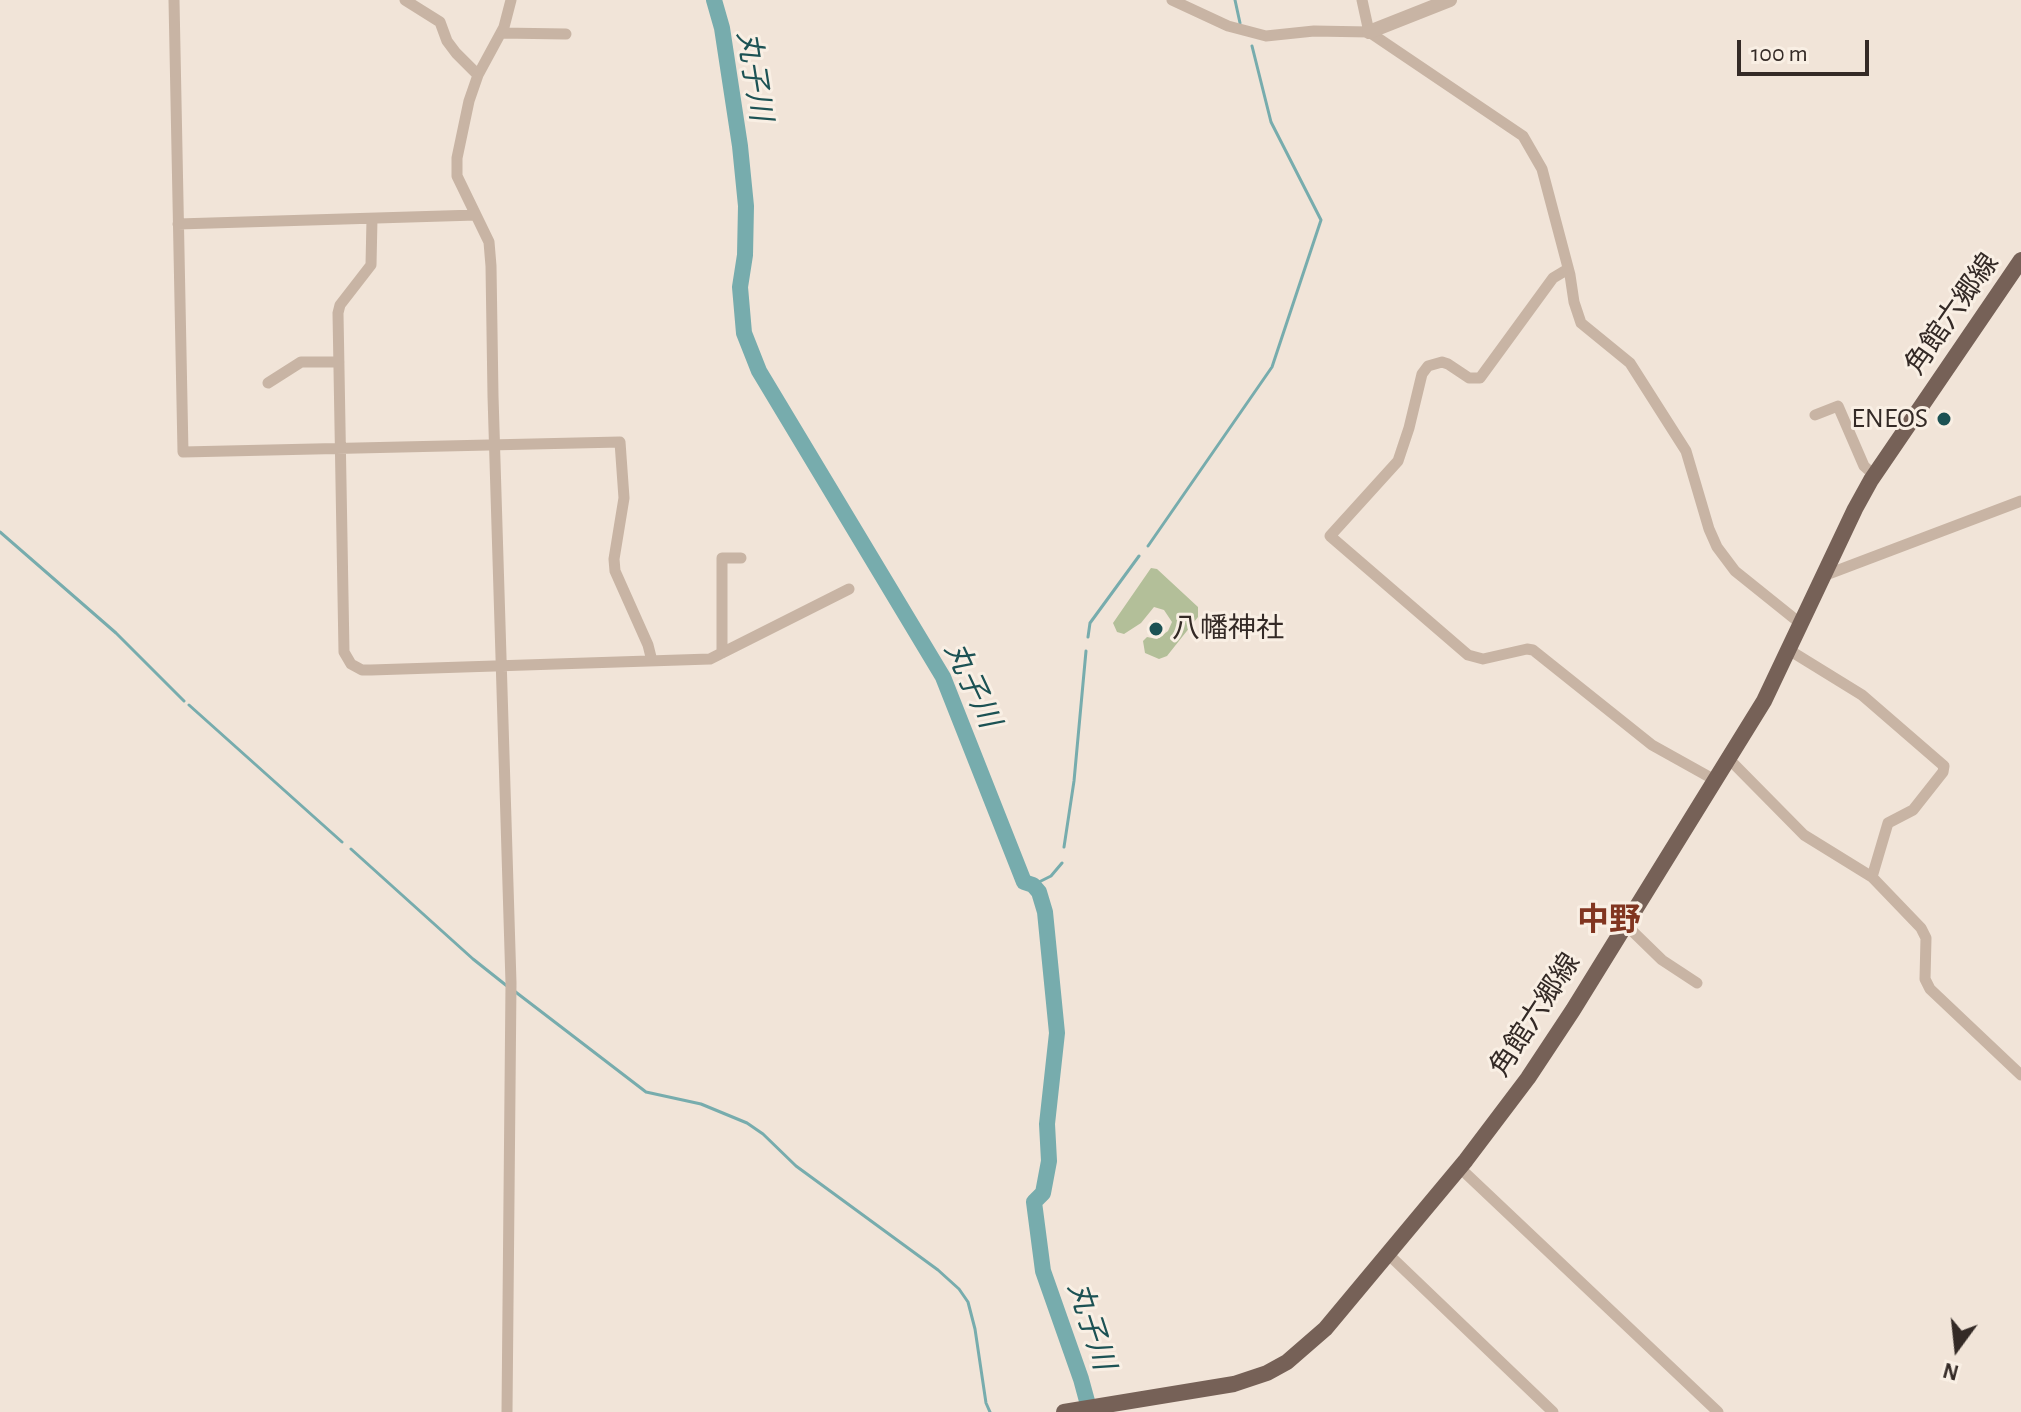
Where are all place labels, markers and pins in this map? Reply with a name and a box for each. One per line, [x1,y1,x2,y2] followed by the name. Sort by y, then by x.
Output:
[1851,402,1928,436] place label: ENEOS
[1935,410,1953,428] marker: ENEOS
[1172,612,1284,646] place label: 八幡神社
[1147,620,1165,638] marker: 八幡神社

